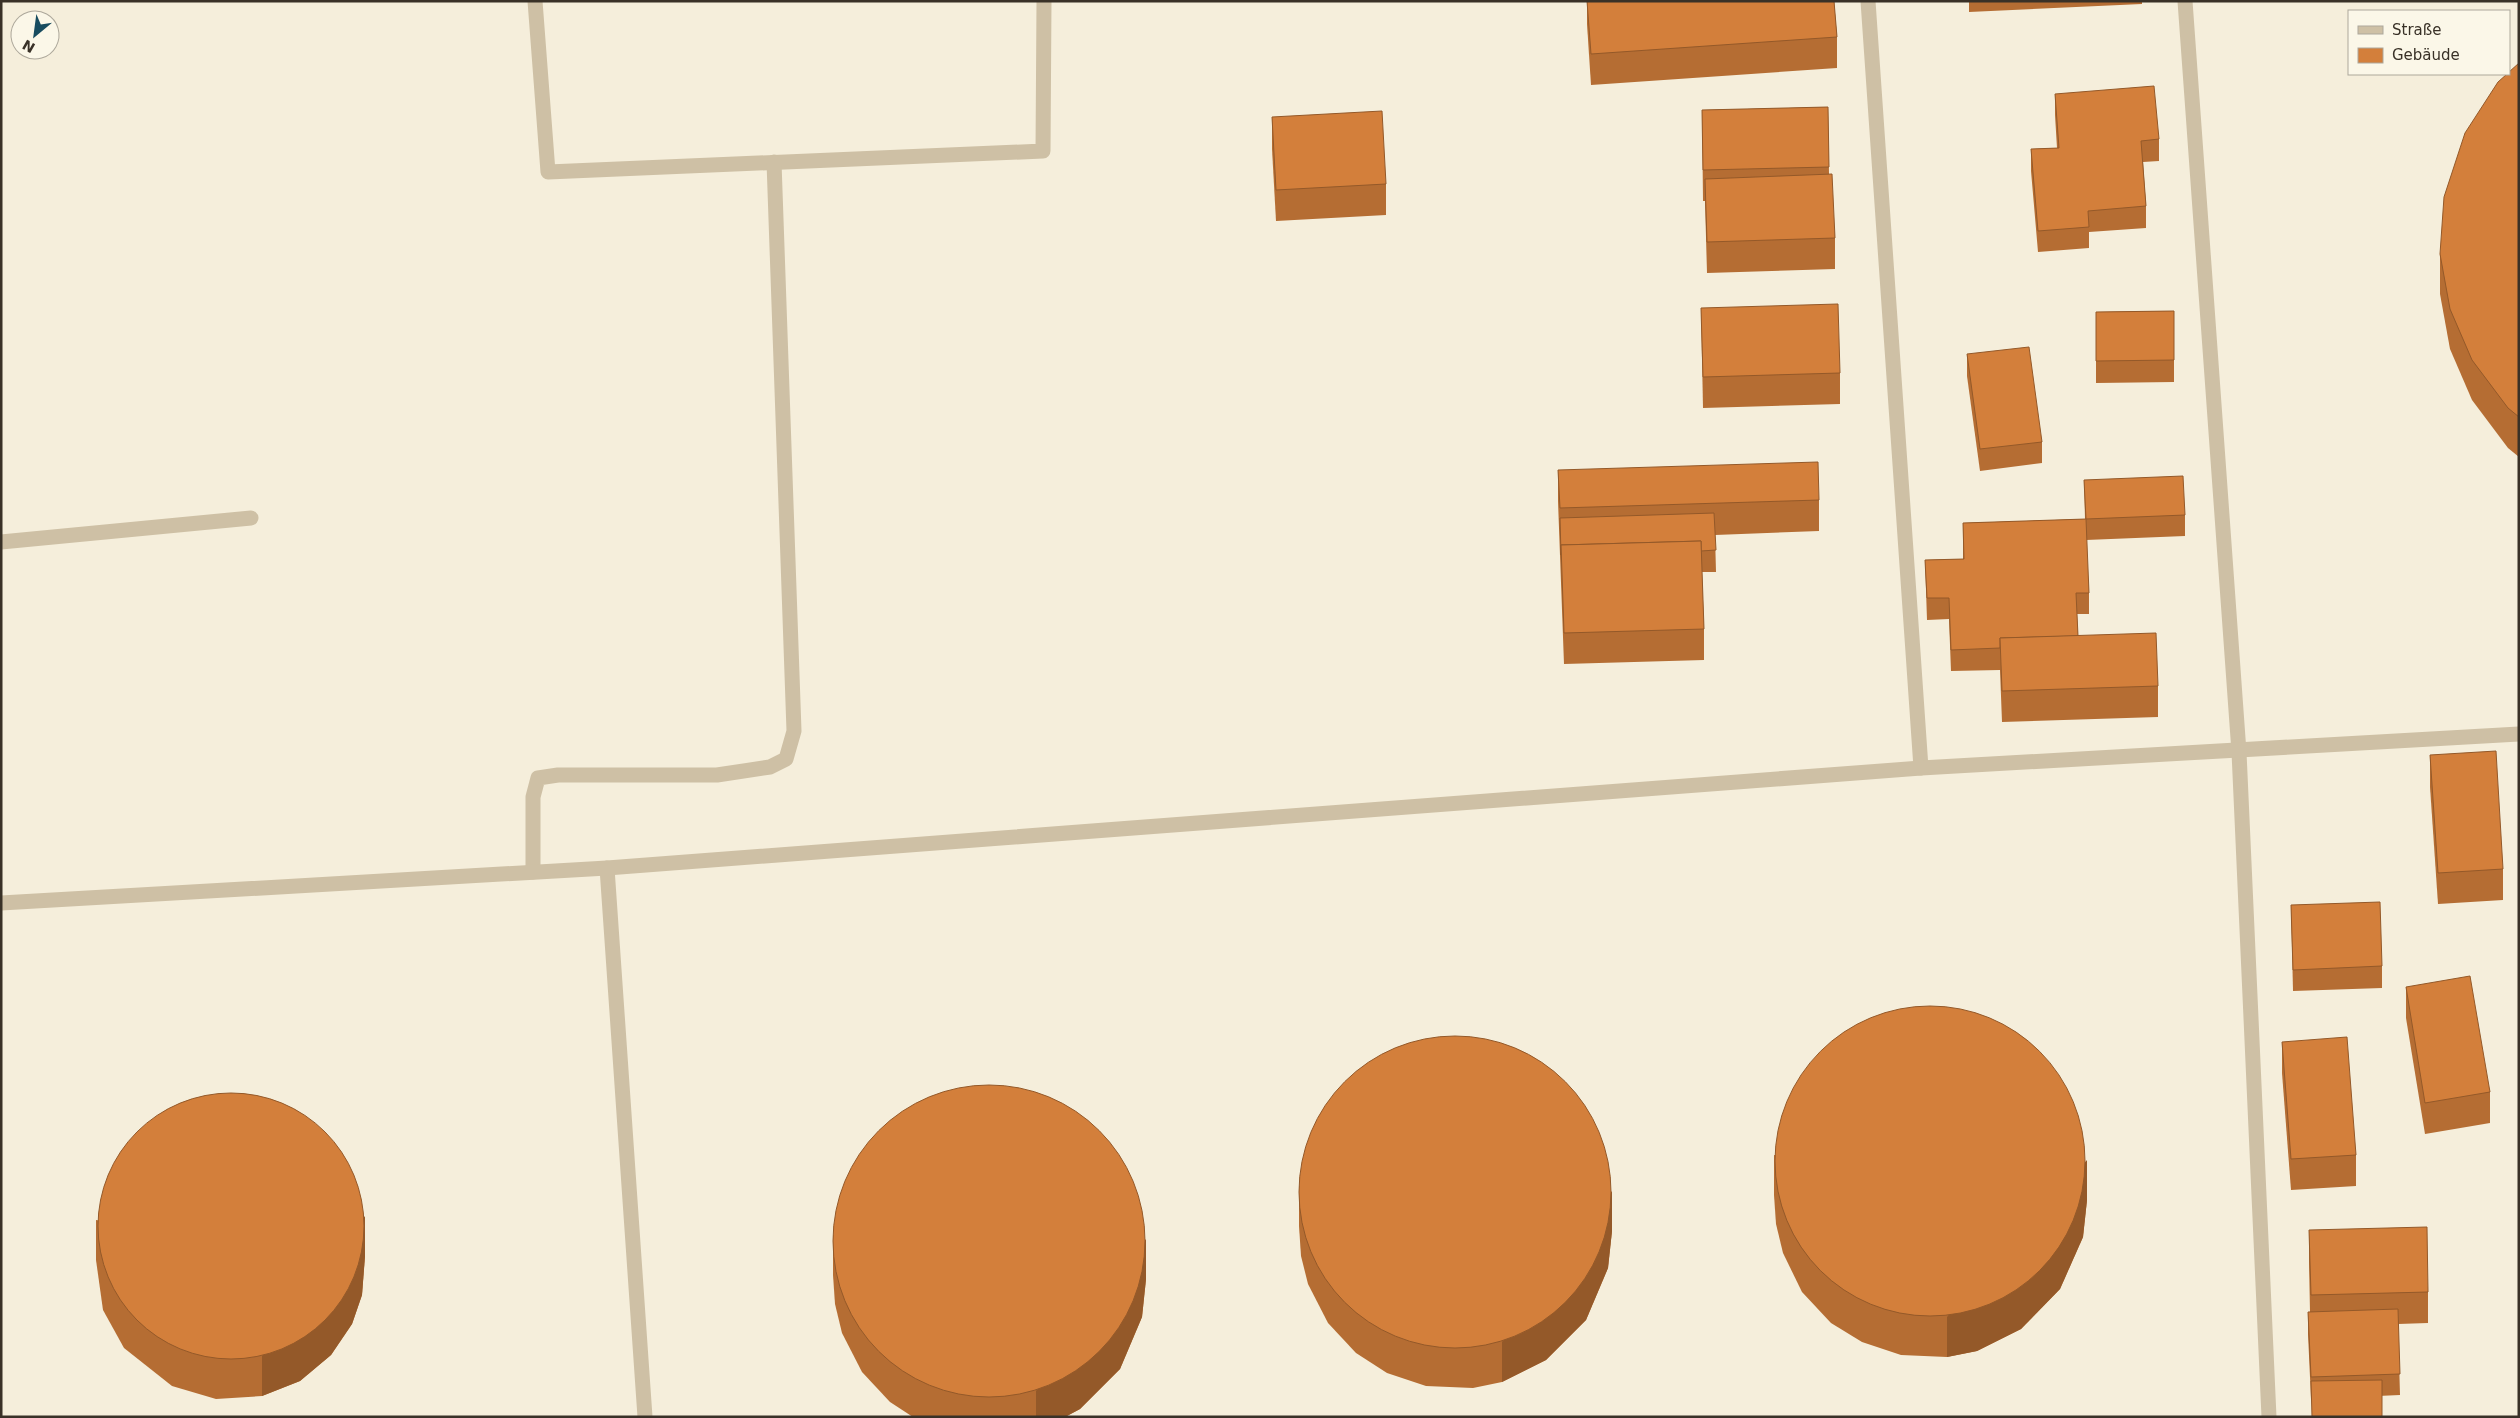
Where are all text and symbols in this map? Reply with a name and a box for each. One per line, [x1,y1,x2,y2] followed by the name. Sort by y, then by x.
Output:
[10,10,60,60] north arrow
[2348,10,2510,75] legend
[2392,21,2441,39] text: Straße
[20,37,38,56] text: N
[2392,46,2460,64] text: Gebäude

